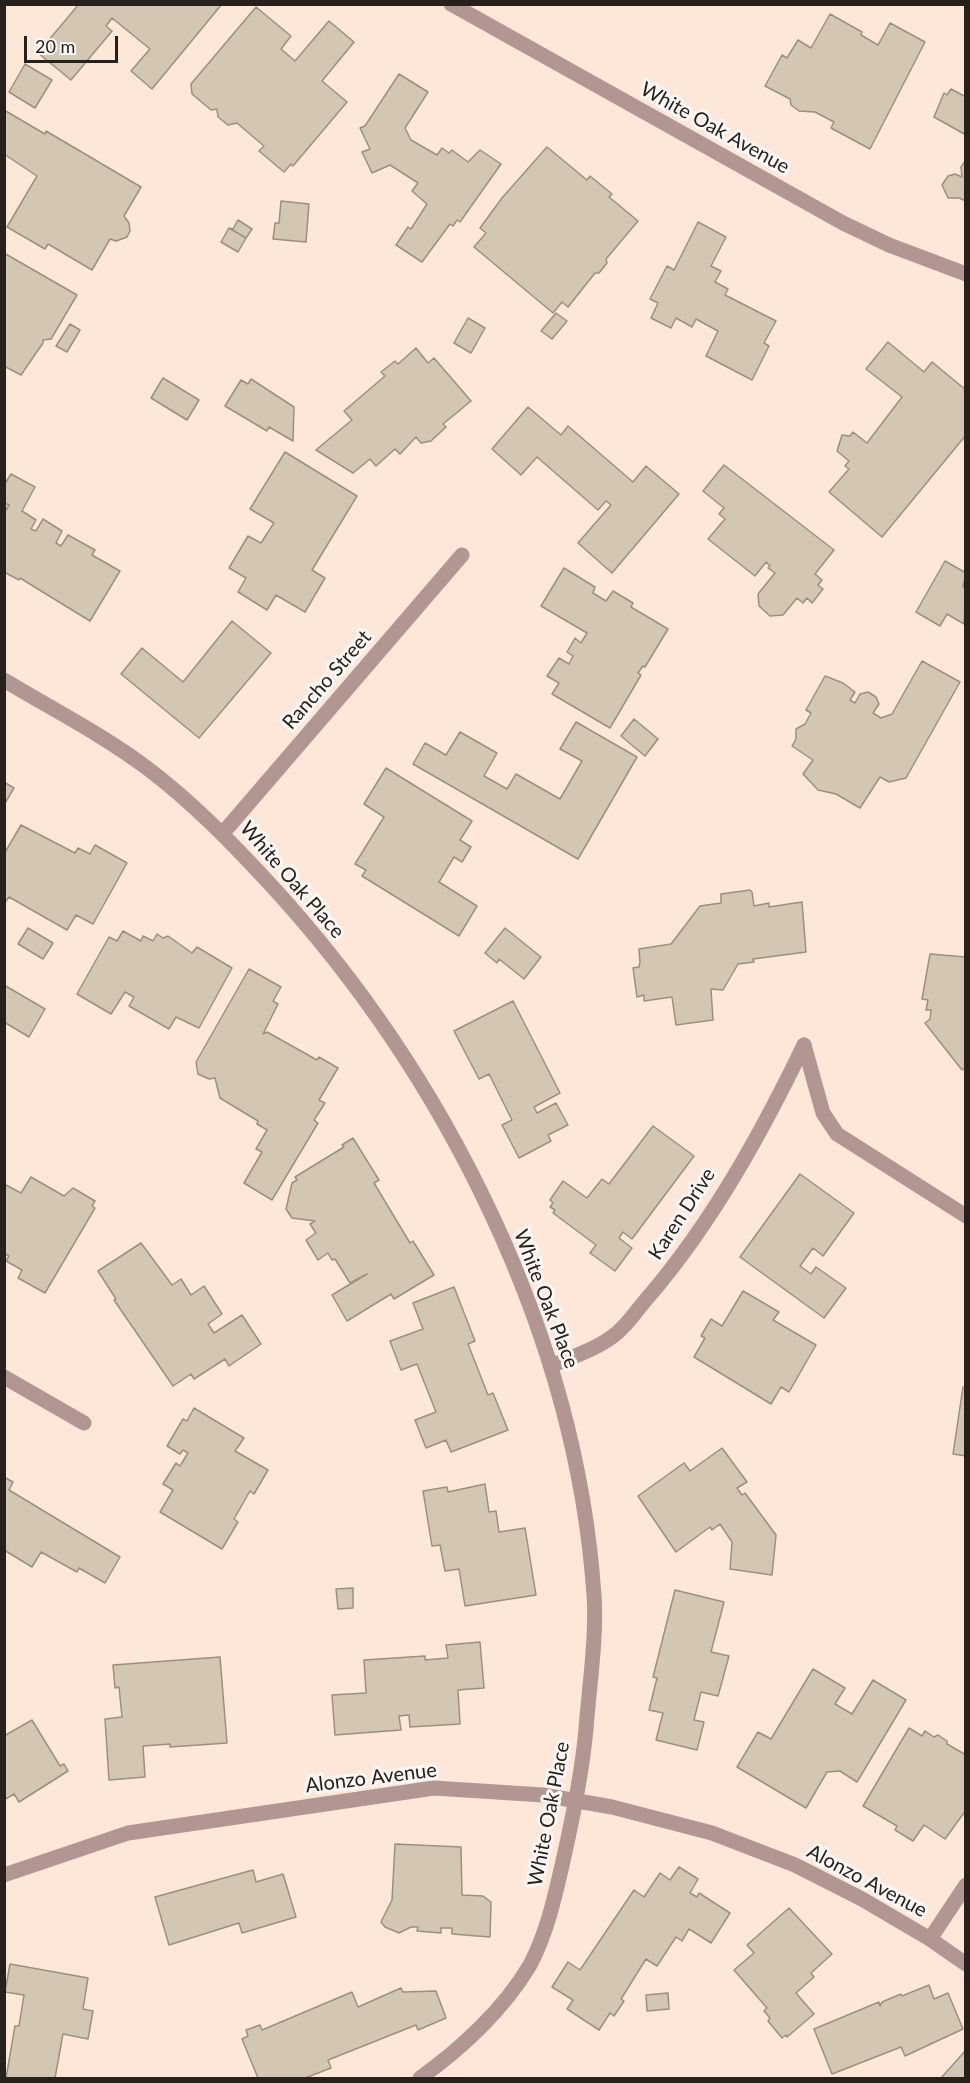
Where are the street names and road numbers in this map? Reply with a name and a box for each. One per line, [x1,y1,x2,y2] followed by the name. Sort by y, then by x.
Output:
[636,77,794,179] street label: White Oak Avenue
[277,626,377,734] street label: Rancho Street
[235,817,349,943] street label: White Oak Place
[643,1164,721,1264] street label: Karen Drive
[508,1226,584,1372] street label: White Oak Place
[523,1740,575,1888] street label: White Oak Place
[304,1758,438,1798] street label: Alonzo Avenue
[803,1839,931,1923] street label: Alonzo Avenue

